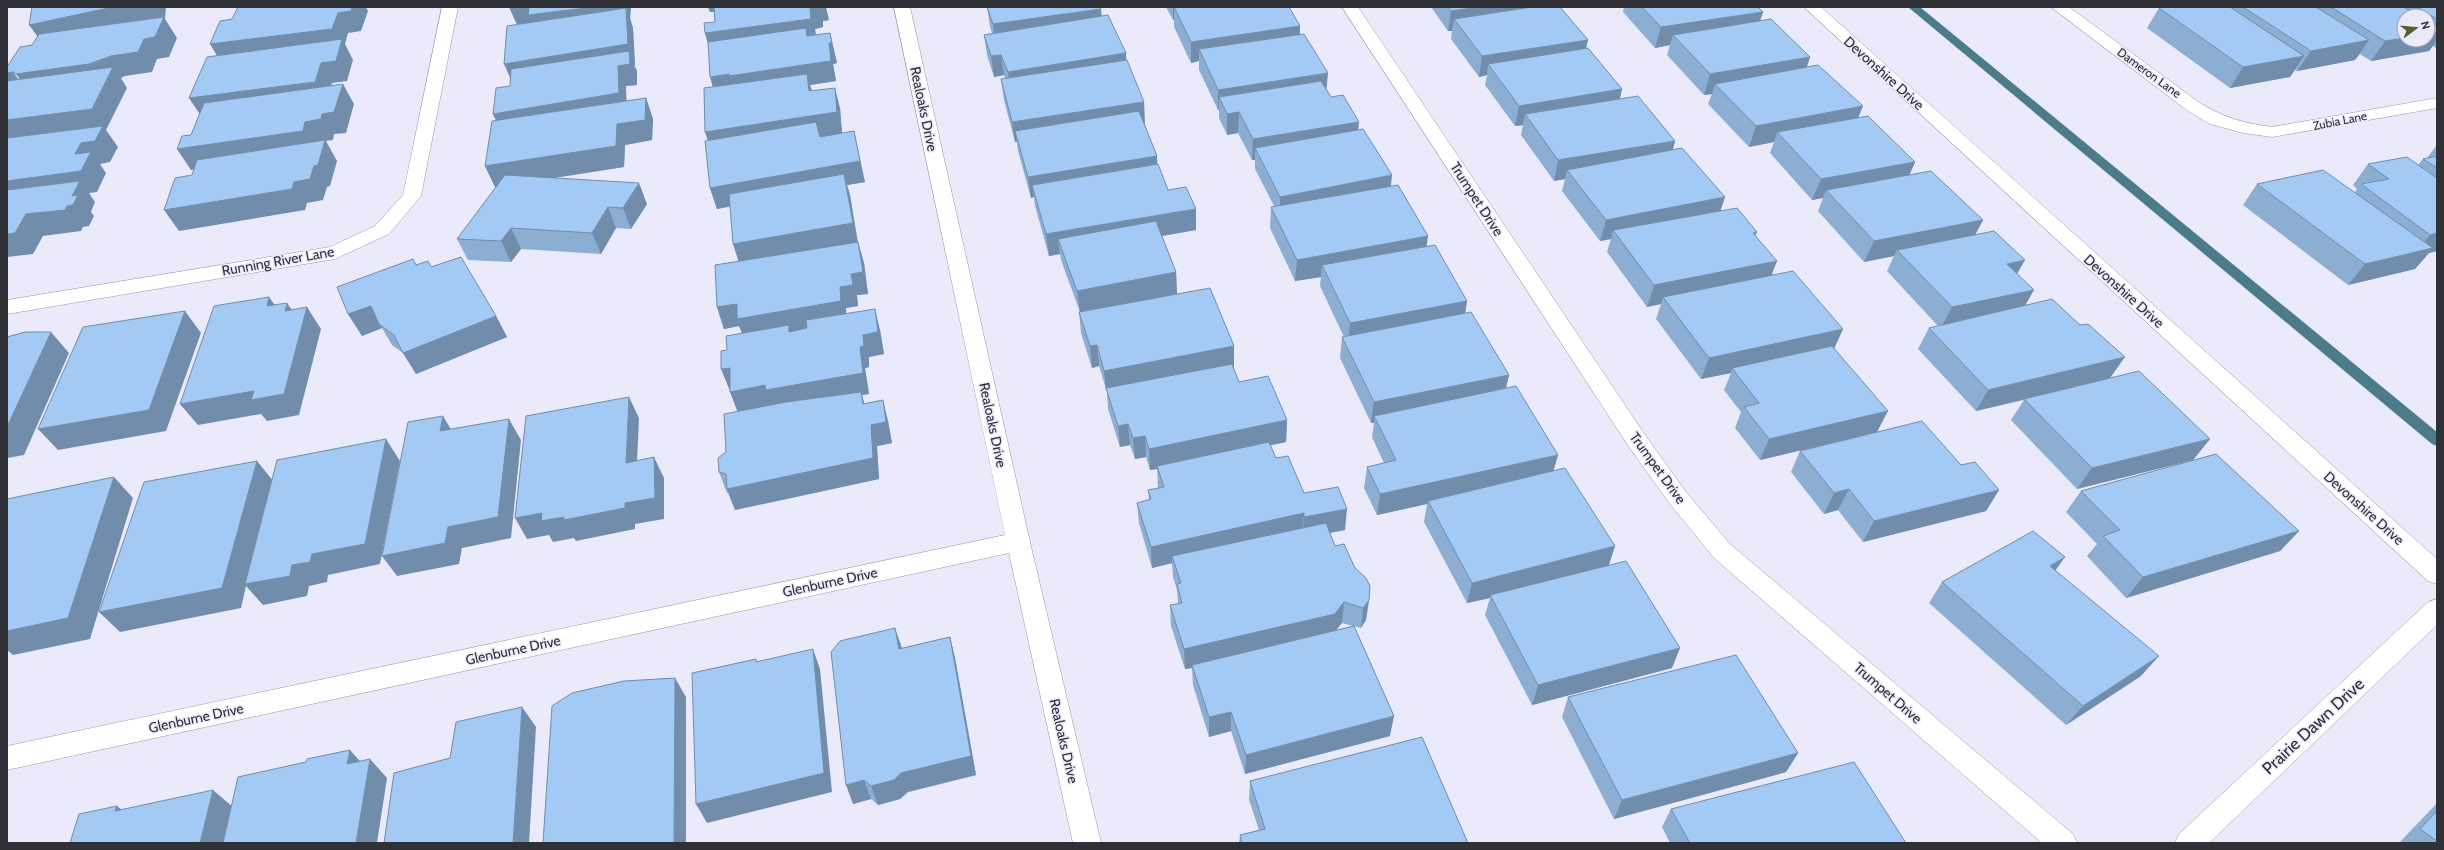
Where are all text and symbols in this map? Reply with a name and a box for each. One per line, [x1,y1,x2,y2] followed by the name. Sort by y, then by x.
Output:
[2396,8,2436,48] north arrow
[2418,20,2433,31] text: N
[1840,32,1928,114] street label: Devonshire Drive
[2114,44,2184,101] street label: Dameron Lane
[906,65,942,153] street label: Realoaks Drive
[2312,108,2368,133] street label: Zubia Lane
[1446,159,1508,239] street label: Trumpet Drive
[220,242,336,280] street label: Running River Lane
[2080,250,2168,332] street label: Devonshire Drive
[975,381,1011,469] street label: Realoaks Drive
[1626,429,1690,507] street label: Trumpet Drive
[2320,467,2408,549] street label: Devonshire Drive
[781,563,879,601] street label: Glenburne Drive
[464,631,562,669] street label: Glenburne Drive
[1850,658,1926,728] street label: Trumpet Drive
[2258,673,2368,778] street label: Prairie Dawn Drive
[1046,697,1082,785] street label: Realoaks Drive
[147,699,245,737] street label: Glenburne Drive

